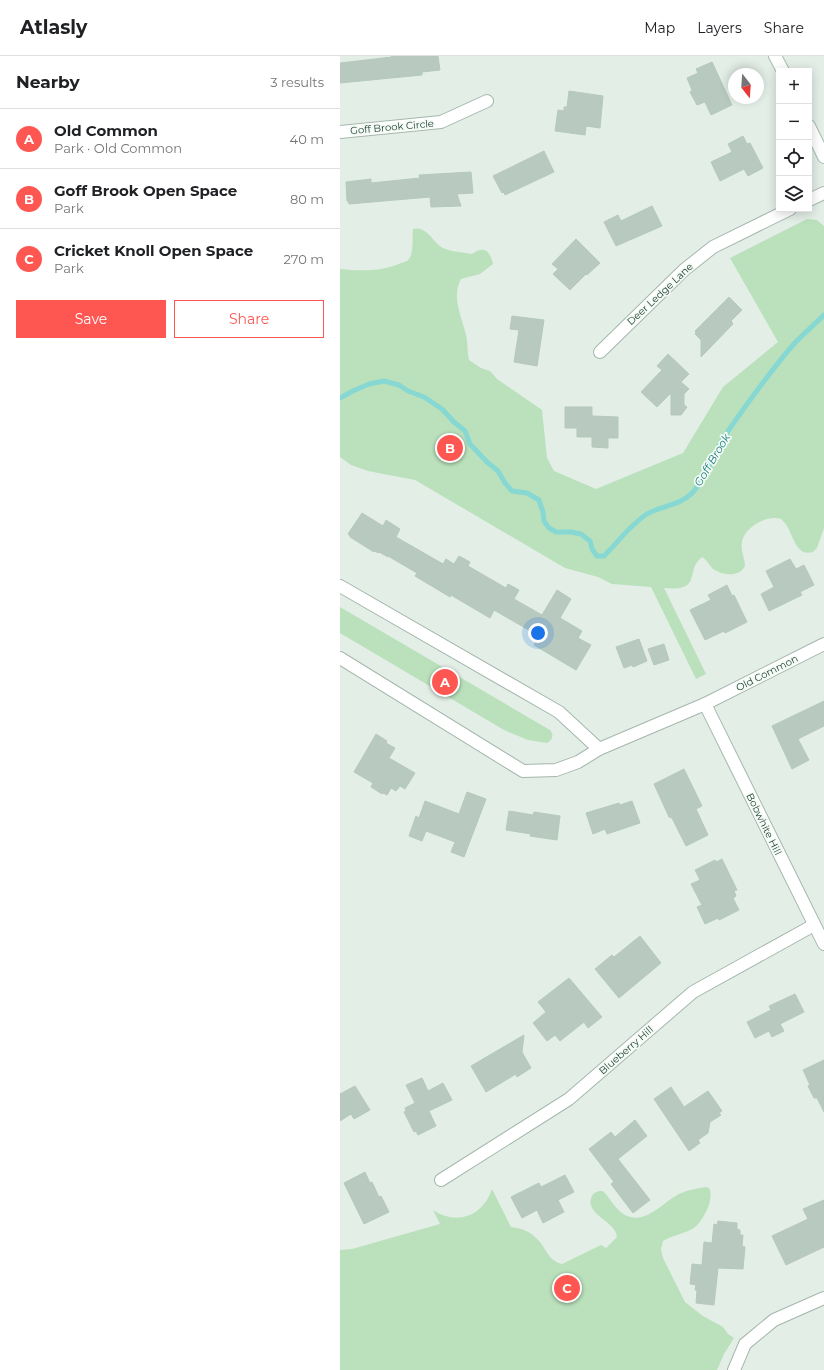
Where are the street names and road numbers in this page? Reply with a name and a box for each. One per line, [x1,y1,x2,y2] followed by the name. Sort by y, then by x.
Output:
[350,117,434,137] street label: Goff Brook Circle
[624,260,696,328] street label: Deer Ledge Lane
[734,652,800,694] street label: Old Common
[743,791,785,857] street label: Bobwhite Hill
[596,1023,656,1077] street label: Blueberry Hill

